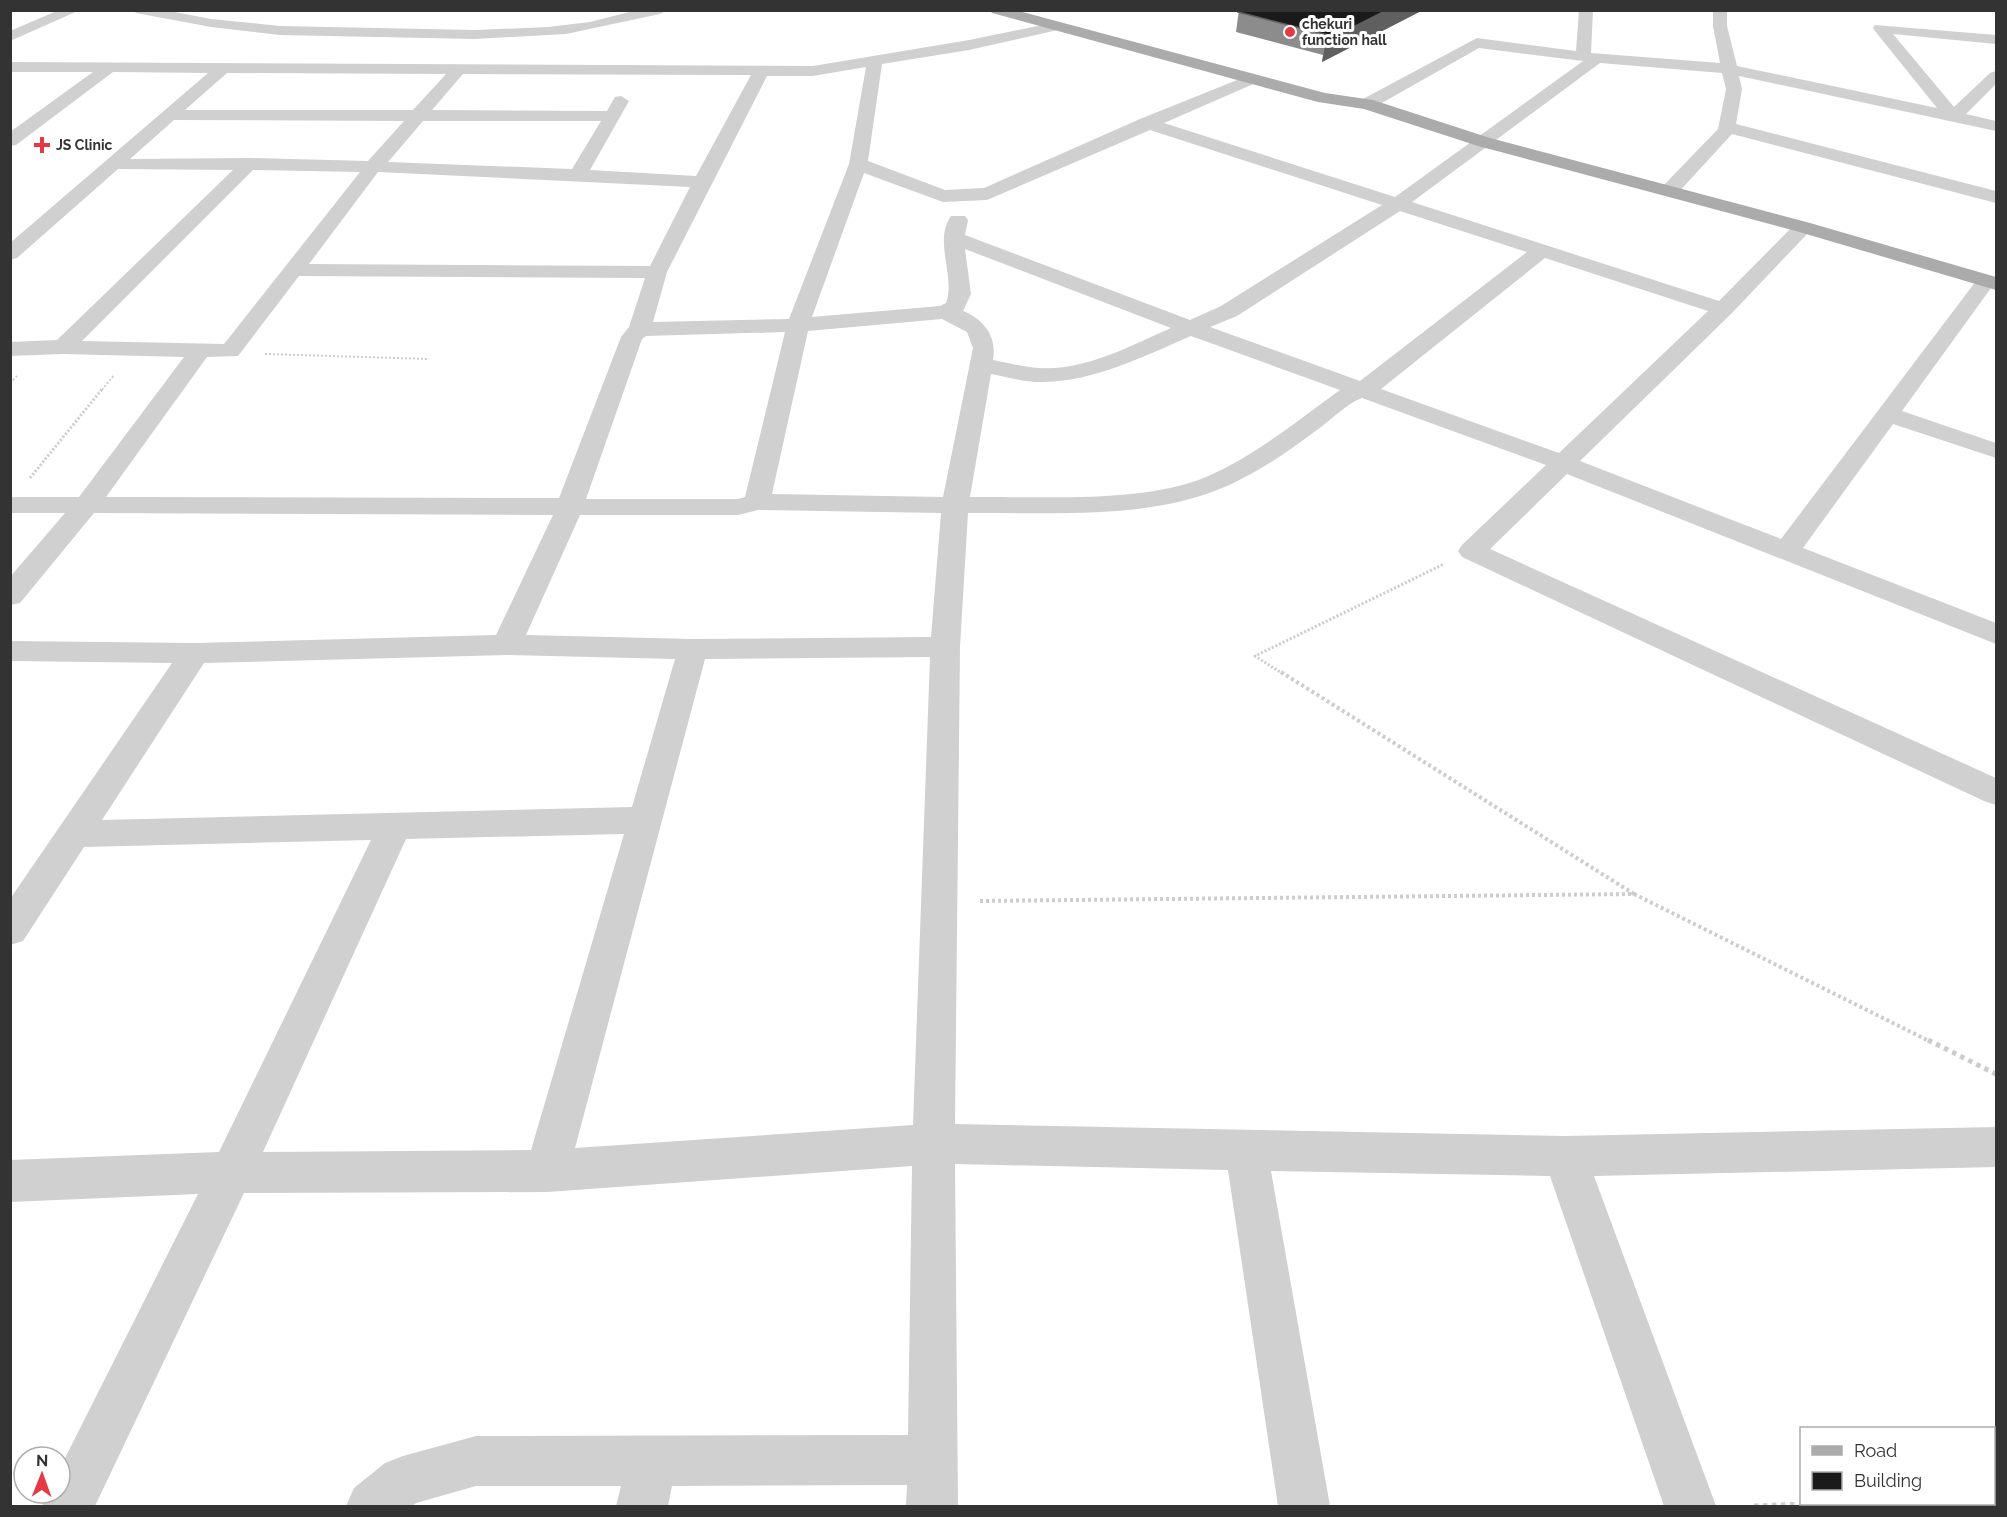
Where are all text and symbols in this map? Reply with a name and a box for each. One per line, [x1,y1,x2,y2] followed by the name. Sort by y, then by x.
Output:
[1302,16,1387,48] place label: chekuri function hall
[1283,25,1297,39] marker: chekuri function hall
[33,136,51,154] marker: JS Clinic
[56,137,112,153] place label: JS Clinic
[1800,1427,1995,1505] legend
[1854,1440,1897,1461] text: Road
[12,1445,72,1505] north arrow
[36,1451,49,1470] text: N
[1854,1470,1922,1491] text: Building

